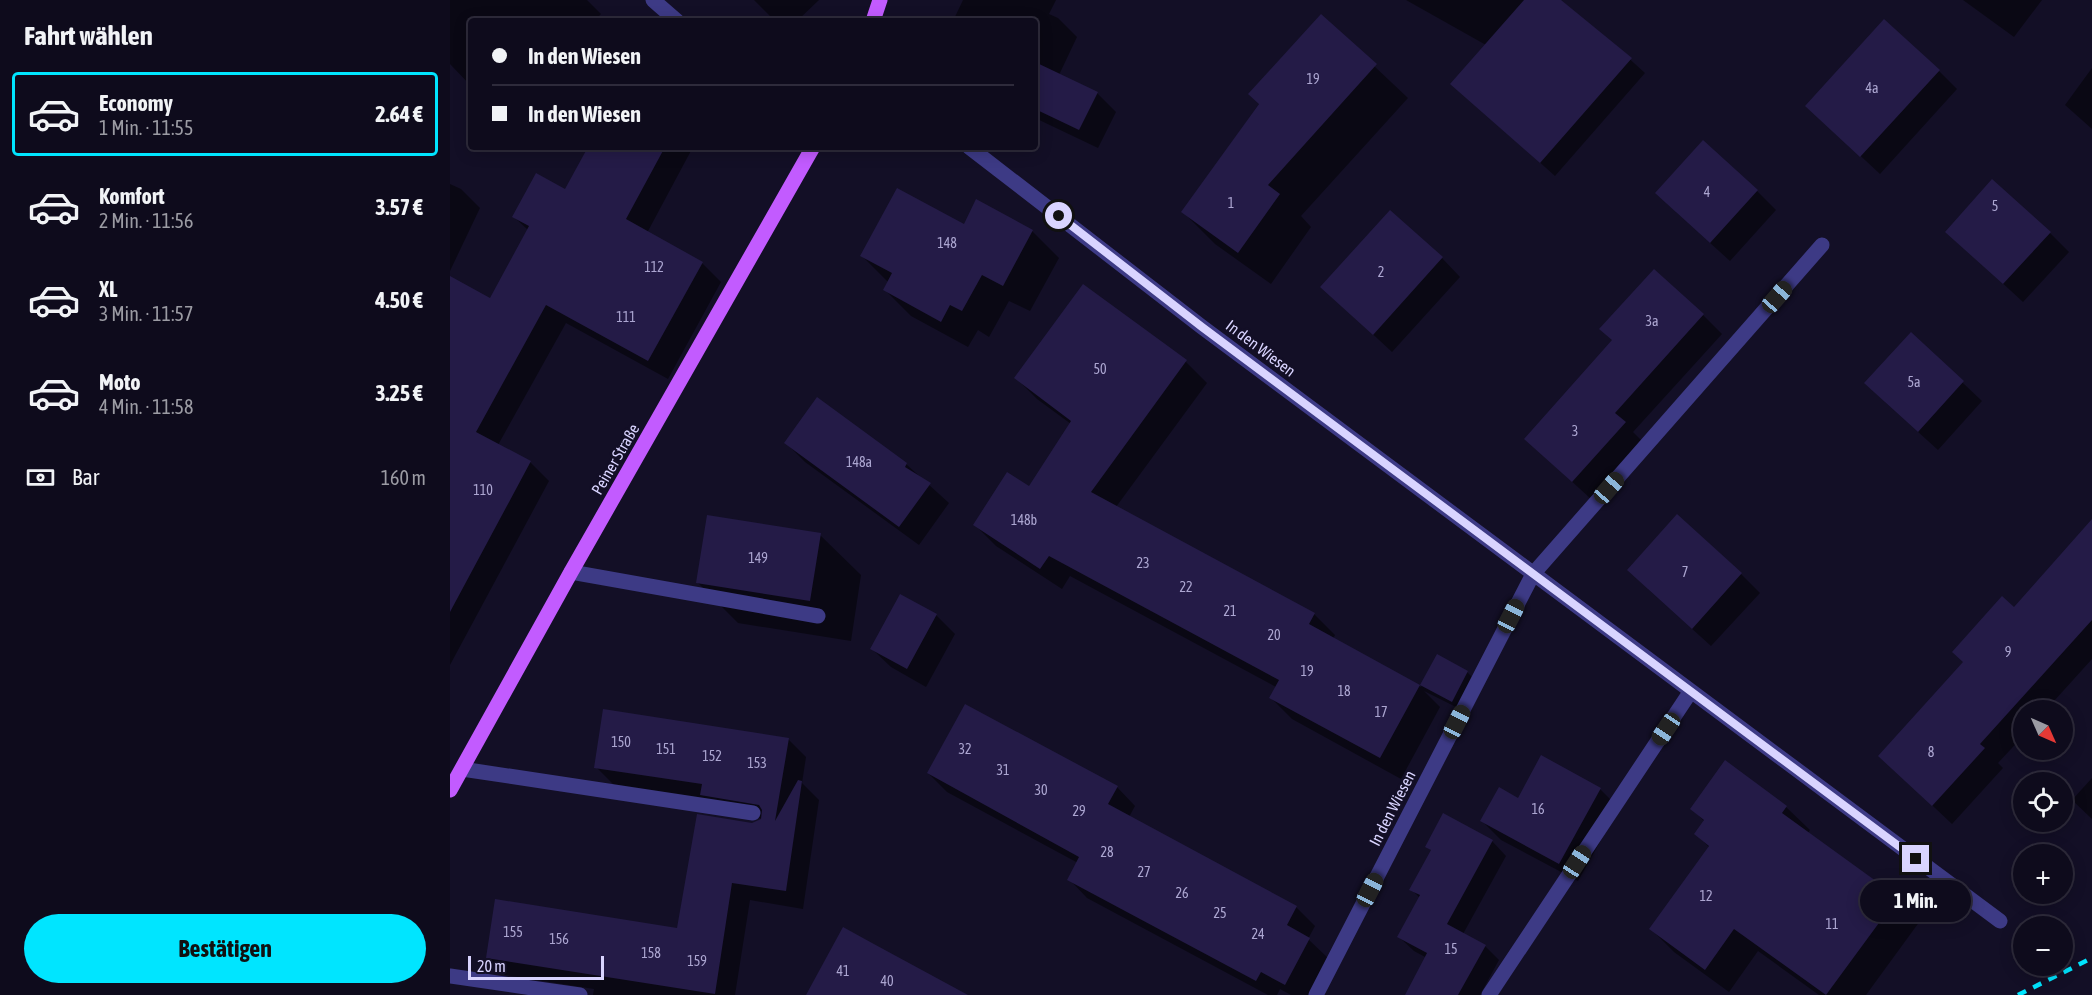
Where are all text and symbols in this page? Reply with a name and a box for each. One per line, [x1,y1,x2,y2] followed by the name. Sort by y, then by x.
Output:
[24,20,153,51] text: Fahrt wählen
[528,43,641,69] text: In den Wiesen
[1306,71,1320,87] house number: 19
[1865,80,1879,96] house number: 4a
[27,87,81,141] icon: car
[99,90,173,116] text: Economy
[375,101,423,127] text: 2.64 €
[528,101,641,127] text: In den Wiesen
[99,116,193,139] text: 1 Min. · 11:55
[27,180,81,234] icon: car
[99,183,165,209] text: Komfort
[1704,184,1711,200] house number: 4
[375,194,423,220] text: 3.57 €
[1228,195,1234,211] house number: 1
[1992,198,1998,214] house number: 5
[1045,202,1072,229] route start
[99,209,193,232] text: 2 Min. · 11:56
[937,235,957,251] house number: 148
[644,259,664,275] house number: 112
[1378,264,1384,280] house number: 2
[27,273,81,327] icon: car
[99,276,117,302] text: XL
[1758,278,1796,316] car
[375,287,423,313] text: 4.50 €
[99,302,193,325] text: 3 Min. · 11:57
[616,309,636,325] house number: 111
[1645,313,1659,329] house number: 3a
[1223,316,1299,380] street label: In den Wiesen
[1093,361,1107,377] house number: 50
[27,366,81,420] icon: car
[99,369,141,395] text: Moto
[1907,374,1921,390] house number: 5a
[375,380,423,406] text: 3.25 €
[99,395,193,418] text: 4 Min. · 11:58
[588,421,642,497] street label: Peiner Straße
[1572,423,1578,439] house number: 3
[846,454,872,470] house number: 148a
[24,461,57,494] icon: cash
[72,464,99,490] text: Bar
[381,466,426,489] text: 160 m
[1590,469,1628,507] car
[473,482,493,498] house number: 110
[1011,512,1038,528] house number: 148b
[748,550,768,566] house number: 149
[1136,555,1150,571] house number: 23
[1682,564,1688,580] house number: 7
[1179,579,1193,595] house number: 22
[1495,596,1527,636] car
[1223,603,1237,619] house number: 21
[1267,627,1281,643] house number: 20
[2005,644,2011,660] house number: 9
[1300,663,1314,679] house number: 19
[1337,683,1351,699] house number: 18
[2013,700,2073,760] north arrow
[2013,700,2073,976] map controls
[1441,702,1473,742] car
[1374,704,1388,720] house number: 17
[1648,709,1684,749] car
[611,734,631,750] house number: 150
[656,741,676,757] house number: 151
[958,741,972,757] house number: 32
[1928,744,1935,760] house number: 8
[702,748,722,764] house number: 152
[747,755,767,771] house number: 153
[996,762,1010,778] house number: 31
[1365,767,1419,849] street label: In den Wiesen
[2013,772,2073,832] button: locate
[1034,782,1048,798] house number: 30
[1531,801,1545,817] house number: 16
[1072,803,1086,819] house number: 29
[1560,842,1594,882] car
[1100,844,1114,860] house number: 28
[2013,844,2073,904] button: +
[1902,845,1929,872] route end
[1137,864,1151,880] house number: 27
[1354,870,1386,910] car
[1860,880,1972,922] callout: 1 Min.
[1175,885,1189,901] house number: 26
[1699,888,1713,904] house number: 12
[1894,889,1937,912] text: 1 Min.
[1213,905,1227,921] house number: 25
[24,914,426,983] button: Bestätigen
[1825,916,1839,932] house number: 11
[2013,916,2073,976] button: −
[503,924,523,940] house number: 155
[1251,926,1265,942] house number: 24
[549,931,569,947] house number: 156
[1444,941,1458,957] house number: 15
[641,945,661,961] house number: 158
[468,953,604,980] scale bar
[687,953,707,969] house number: 159
[477,957,506,975] text: 20 m
[836,963,850,979] house number: 41
[880,973,894,989] house number: 40

